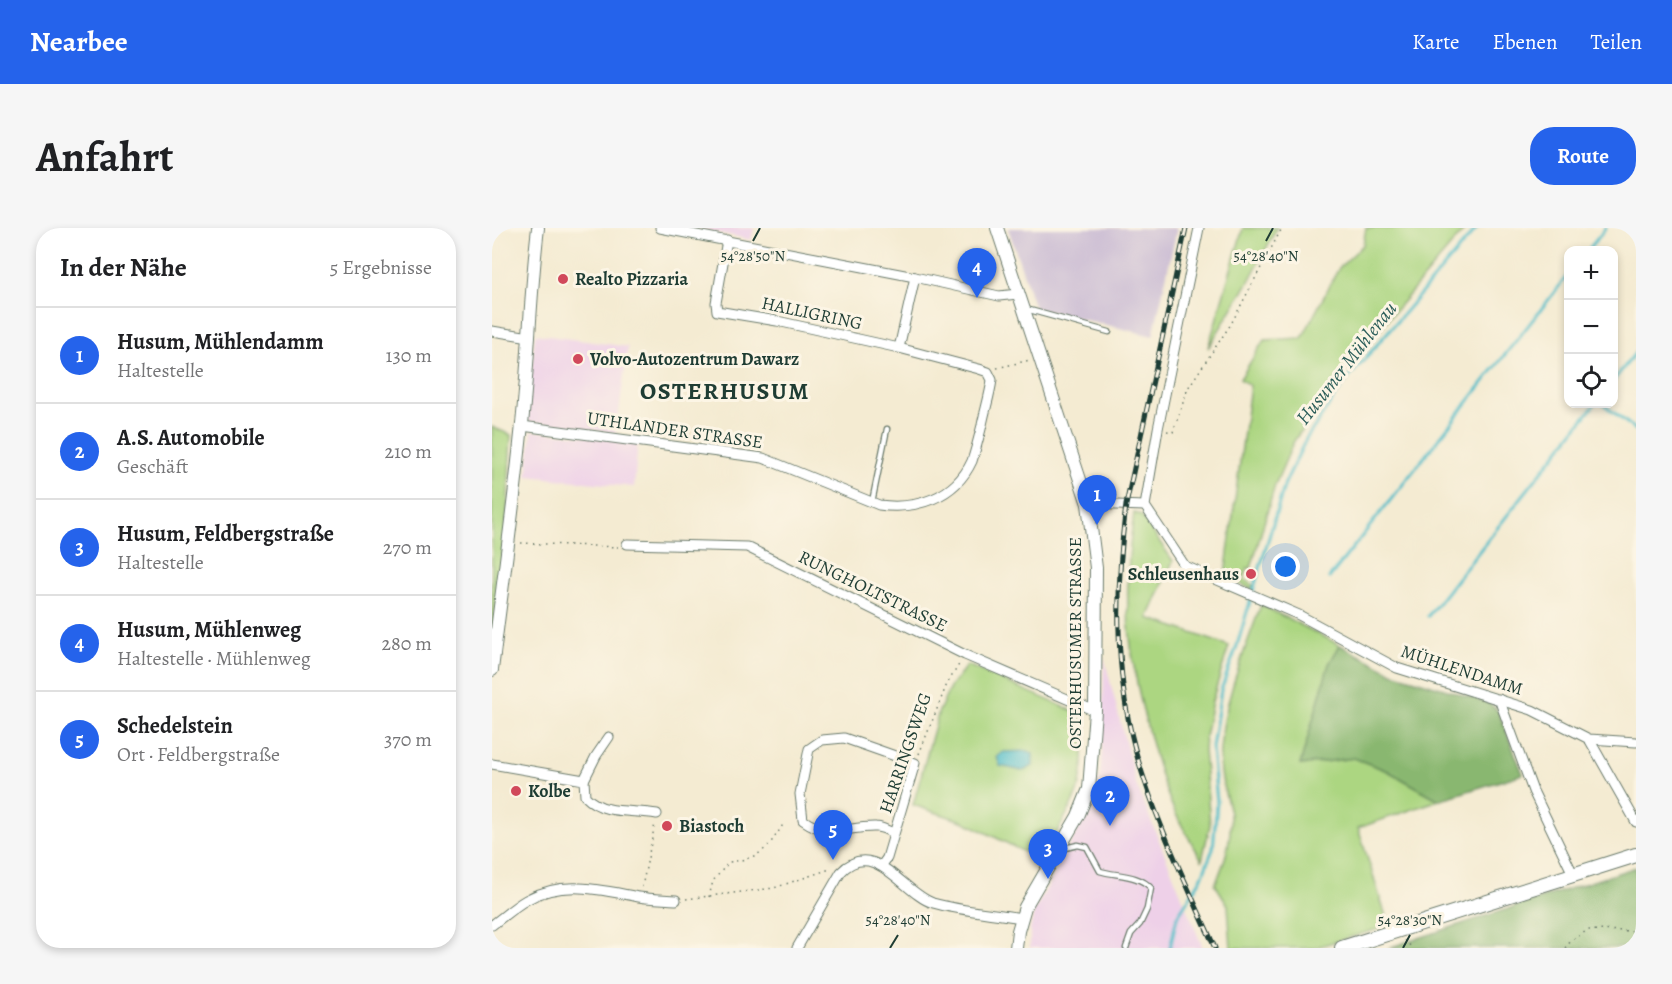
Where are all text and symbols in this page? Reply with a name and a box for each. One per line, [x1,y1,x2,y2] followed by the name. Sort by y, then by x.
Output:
[30,23,128,61] text: Nearbee
[1412,28,1460,56] text: Karte
[1493,28,1557,56] text: Ebenen
[1590,28,1642,56] text: Teilen
[1530,127,1636,185] button: Route
[36,128,173,185] text: Anfahrt
[721,246,785,266] text: 54°28'50"N
[1234,246,1299,266] text: 54°28'40"N
[1564,246,1618,408] map controls
[1564,246,1618,300] button: +
[958,248,996,298] pin: 4
[60,250,187,285] text: In der Nähe
[330,254,432,281] text: 5 Ergebnisse
[575,267,689,291] place label: Realto Pizzaria
[556,272,570,286] marker: Realto Pizzaria
[759,291,865,335] street label: HALLIGRING
[1290,296,1403,430] water label: Husumer Mühlenau
[1564,300,1618,354] button: −
[117,327,324,357] text: Husum, Mühlendamm
[76,342,83,369] text: 1
[386,342,432,369] text: 130 m
[589,347,799,371] place label: Volvo-Autozentrum Dawarz
[571,352,585,366] marker: Volvo-Autozentrum Dawarz
[1564,354,1618,408] button: locate
[117,357,204,384] text: Haltestelle
[640,375,810,407] district label: OSTERHUSUM
[586,406,764,454] street label: UTHLANDER STRASSE
[117,423,265,453] text: A.S. Automobile
[75,438,84,465] text: 2
[384,438,432,465] text: 210 m
[117,453,188,480] text: Geschäft
[1078,476,1116,525] pin: 1
[117,519,334,549] text: Husum, Feldbergstraße
[75,534,84,561] text: 3
[383,534,432,561] text: 270 m
[1063,537,1087,749] street label: OSTERHUSUMER STRASSE
[795,545,951,637] street label: RUNGHOLTSTRASSE
[117,549,204,576] text: Haltestelle
[1271,552,1300,581] your location
[1128,562,1239,586] place label: Schleusenhaus
[1244,567,1258,581] marker: Schleusenhaus
[117,615,301,645] text: Husum, Mühlenweg
[75,630,84,657] text: 4
[382,630,432,657] text: 280 m
[1398,639,1526,701] street label: MÜHLENDAMM
[117,645,311,672] text: Haltestelle · Mühlenweg
[873,690,937,816] street label: HARRINGSWEG
[117,711,233,741] text: Schedelstein
[75,726,84,753] text: 5
[384,726,432,753] text: 370 m
[117,741,280,768] text: Ort · Feldbergstraße
[1090,776,1130,826] pin: 2
[528,779,571,803] place label: Kolbe
[509,784,523,798] marker: Kolbe
[814,810,852,860] pin: 5
[679,814,744,838] place label: Biastoch
[660,819,674,833] marker: Biastoch
[1028,830,1068,879] pin: 3
[866,910,931,930] text: 54°28'40"N
[1378,910,1442,930] text: 54°28'30"N

